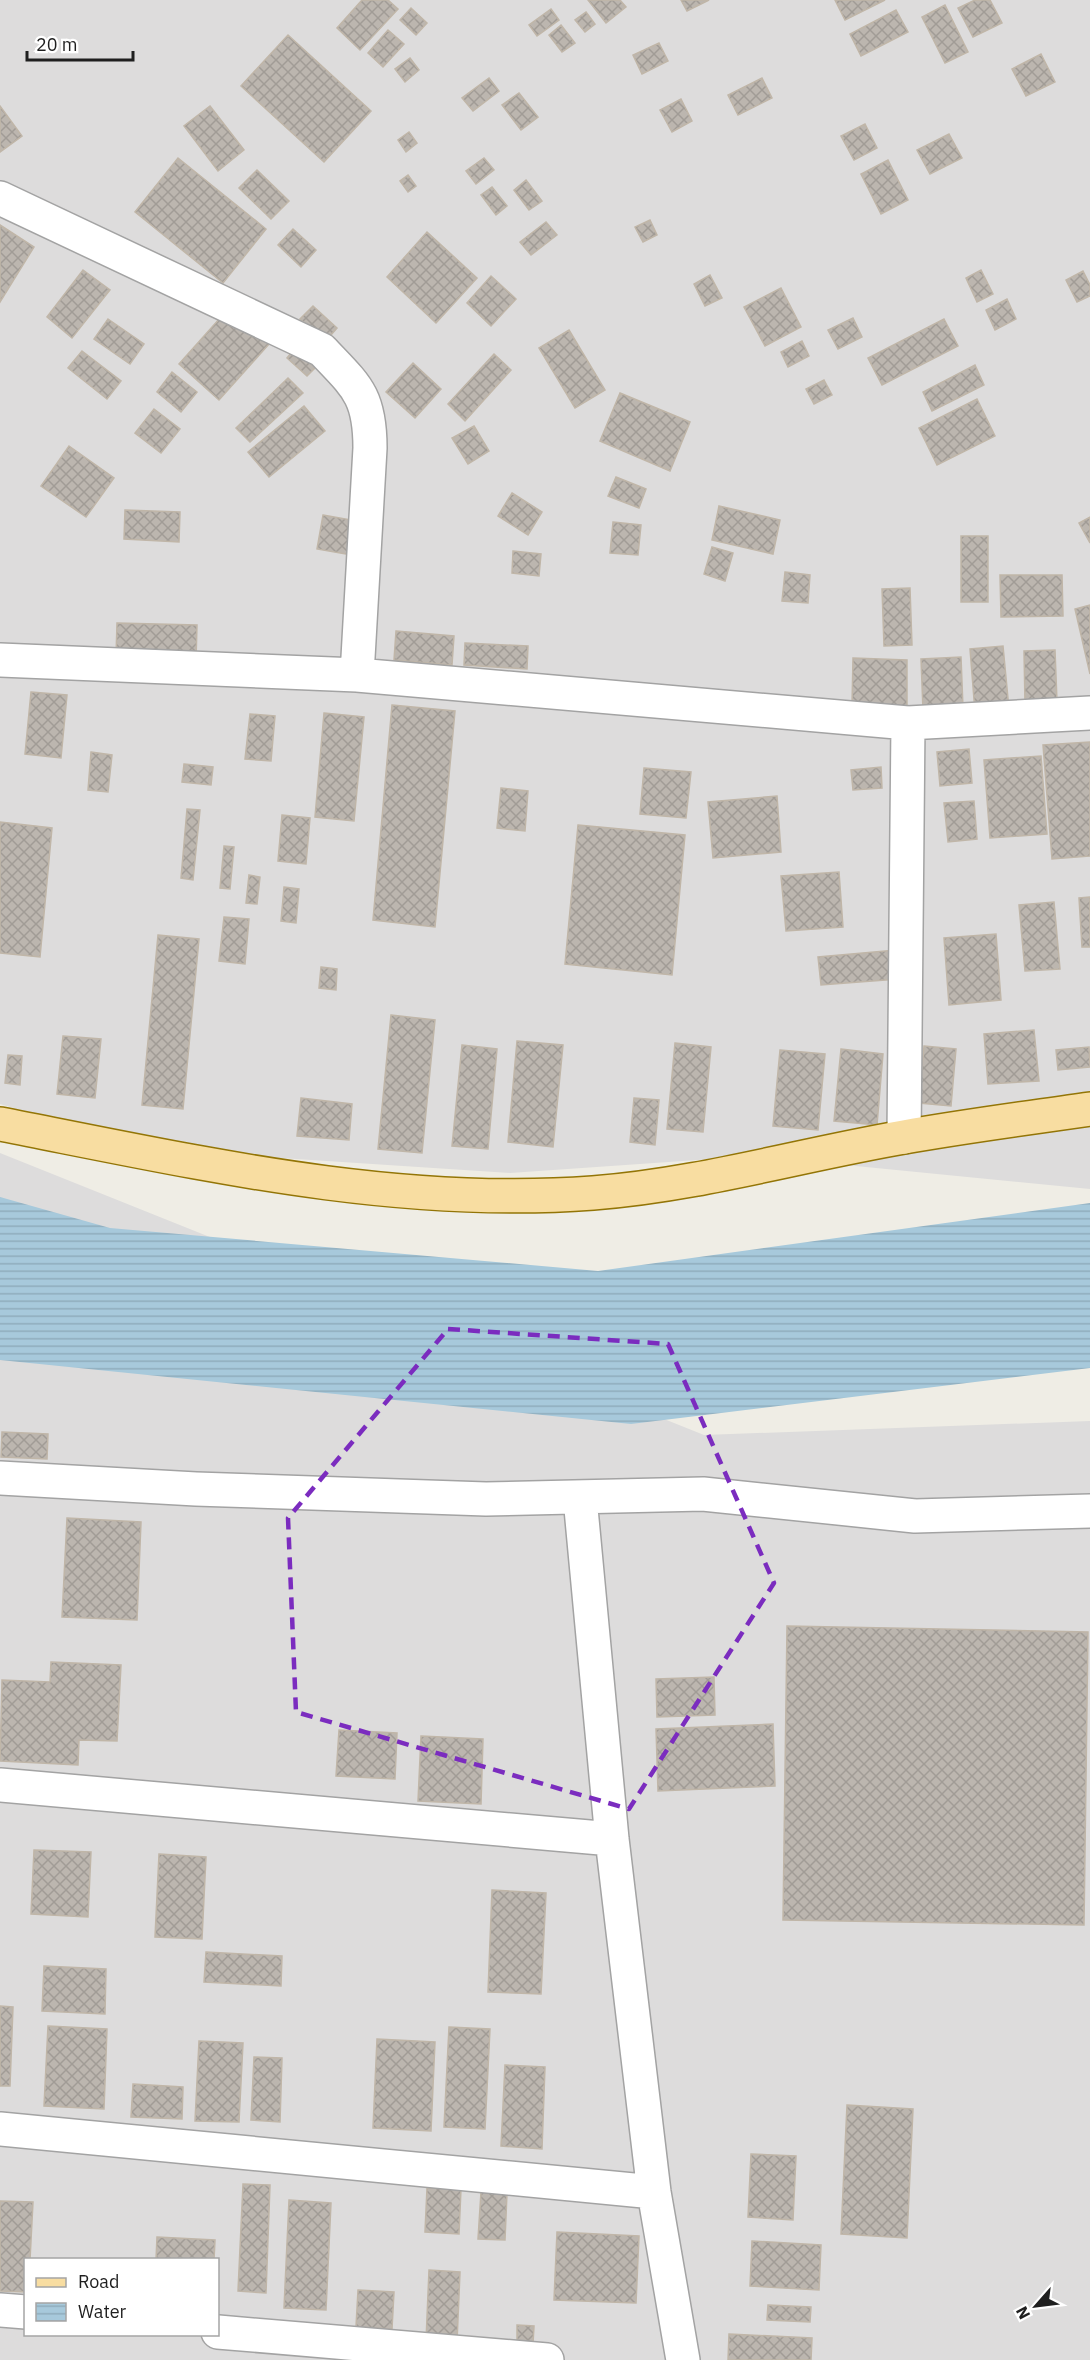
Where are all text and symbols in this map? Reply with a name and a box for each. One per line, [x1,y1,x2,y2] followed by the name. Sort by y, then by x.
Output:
[27,24,134,62] scale bar
[36,33,78,56] text: 20 m
[24,2258,219,2336] legend
[78,2270,119,2293] text: Road
[1006,2276,1066,2336] north arrow
[78,2300,127,2323] text: Water
[1011,2303,1034,2323] text: N

